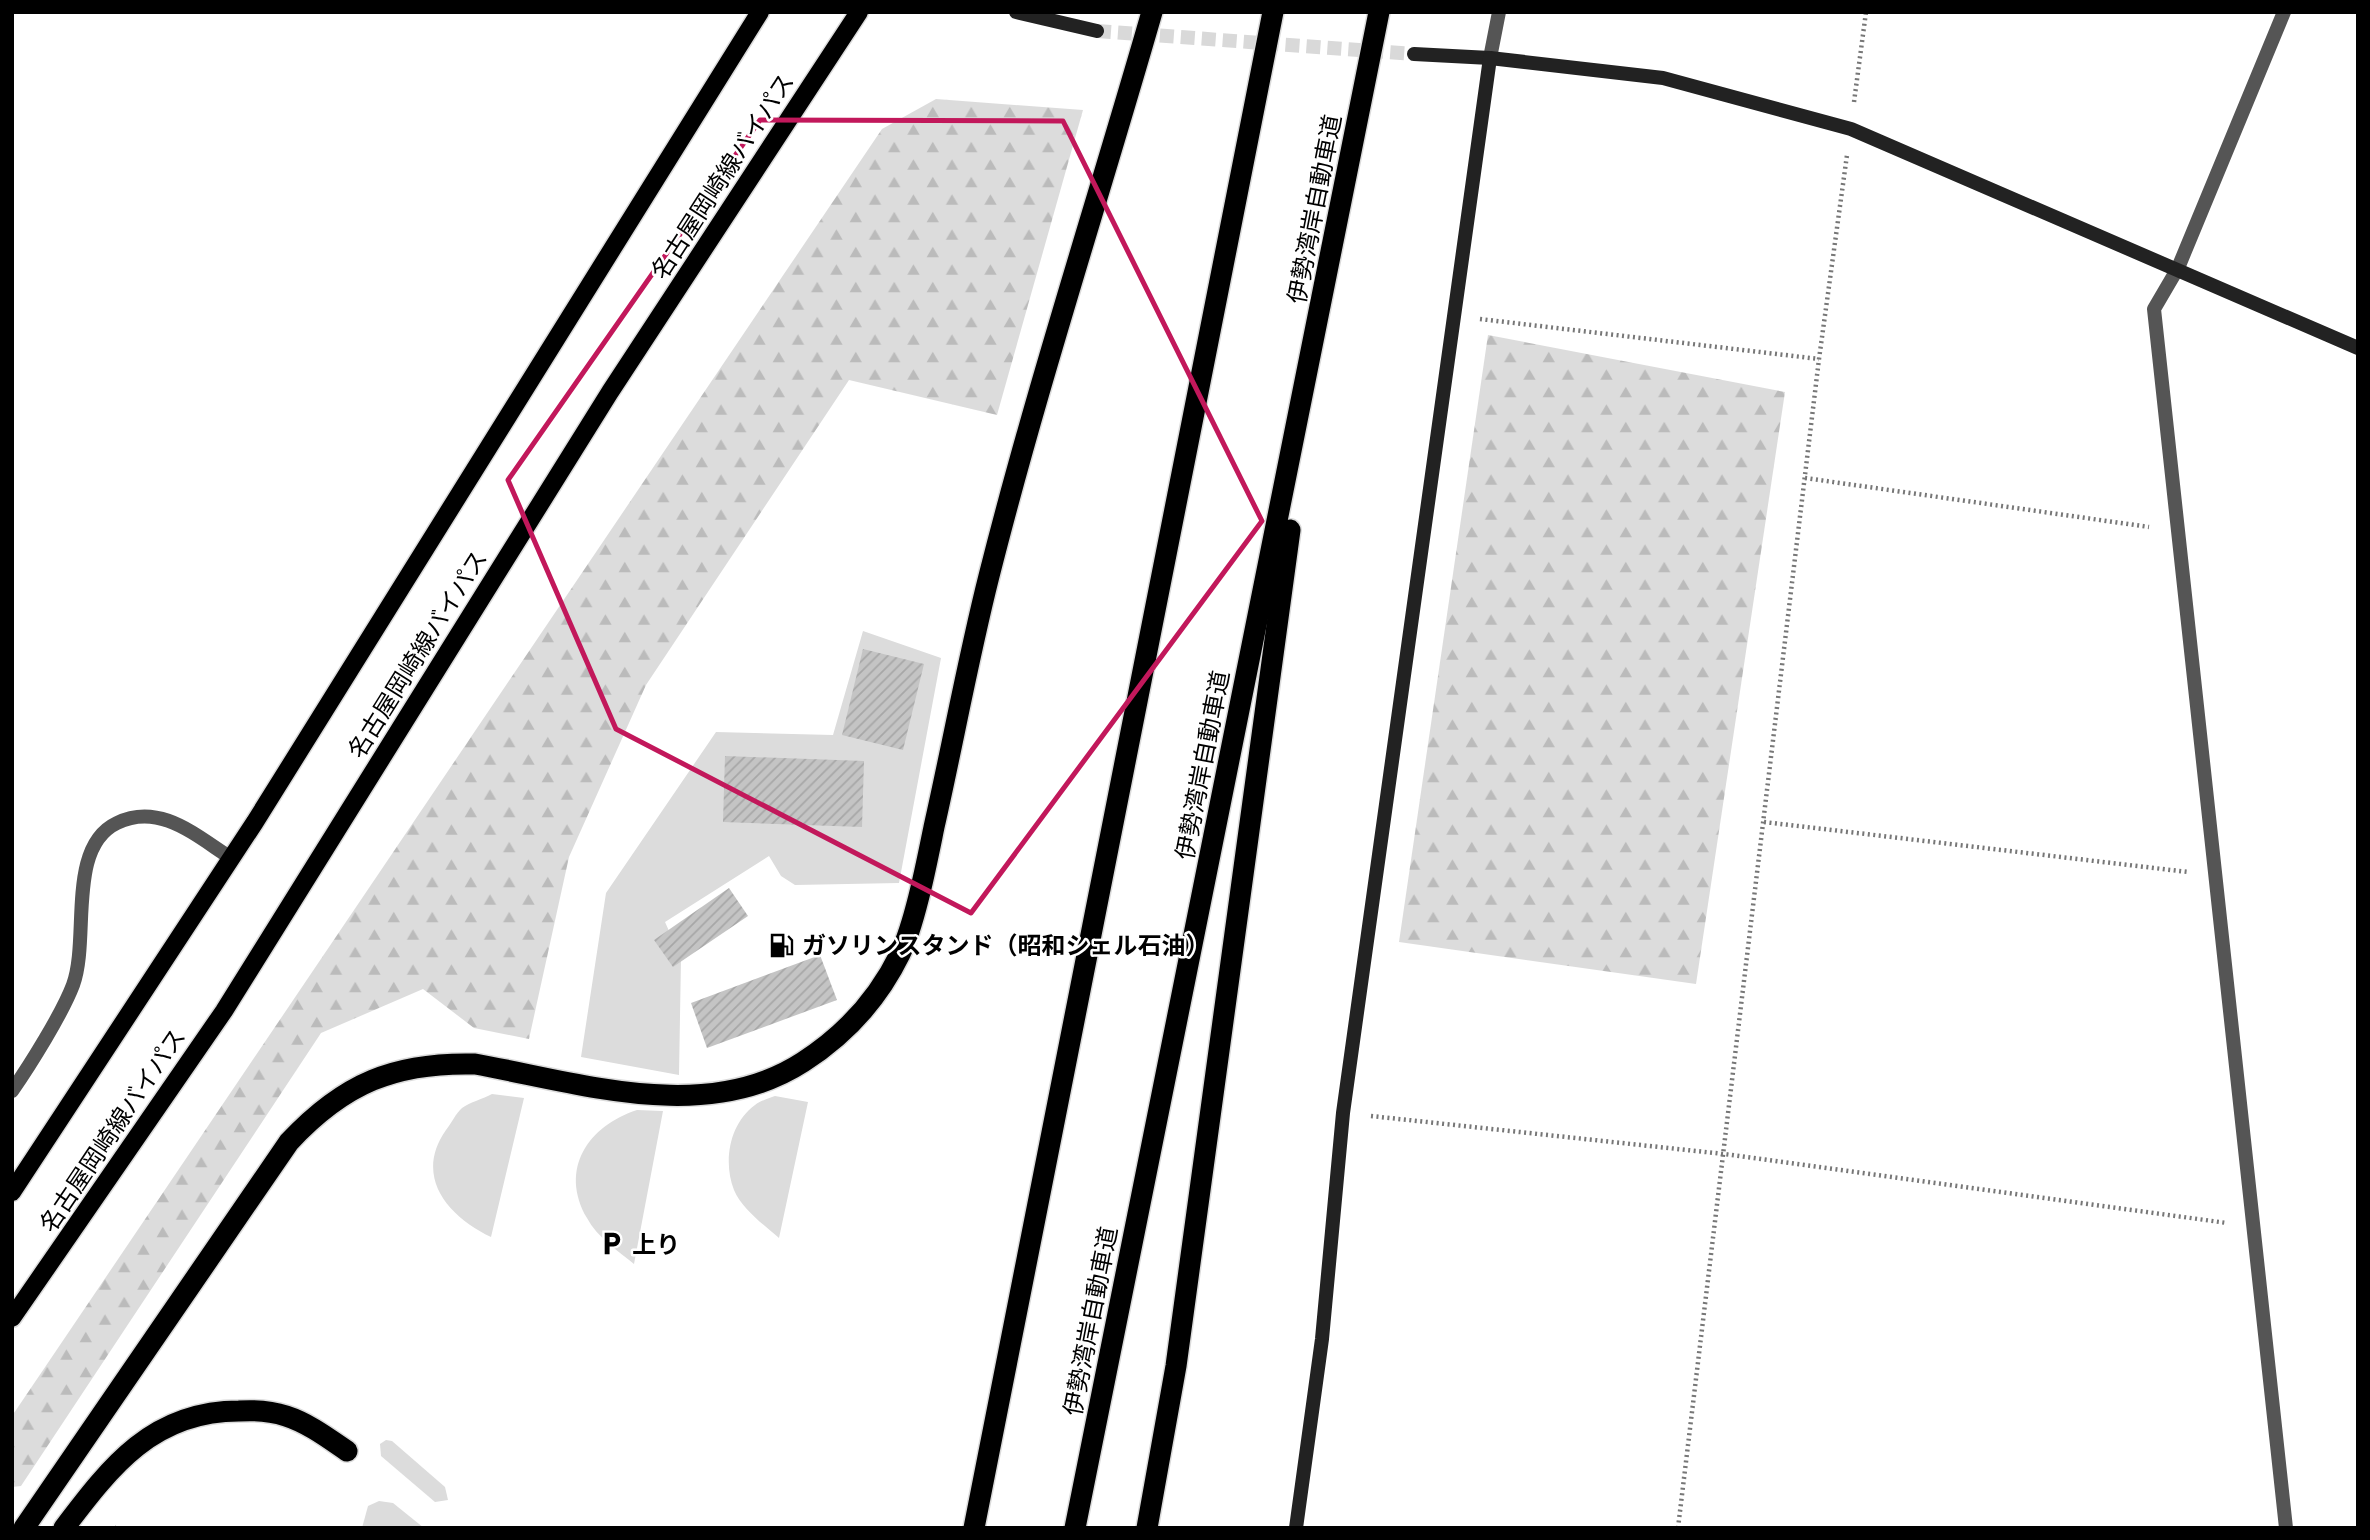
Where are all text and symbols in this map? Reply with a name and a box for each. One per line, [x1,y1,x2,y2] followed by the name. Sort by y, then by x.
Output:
[644,67,800,285] street label: 名古屋岡崎線バイパス
[1281,112,1347,306] street label: 伊勢湾岸自動車道
[341,544,493,764] street label: 名古屋岡崎線バイパス
[1169,668,1235,862] street label: 伊勢湾岸自動車道
[802,930,1210,960] place label: ガソリンスタンド（昭和シェル石油）
[768,931,796,959] fuel station icon: ガソリンスタンド（昭和シェル石油）
[33,1022,191,1238] street label: 名古屋岡崎線バイパス
[1057,1224,1123,1418] street label: 伊勢湾岸自動車道
[632,1229,680,1259] place label: 上り
[598,1230,626,1258] parking icon: 上り

